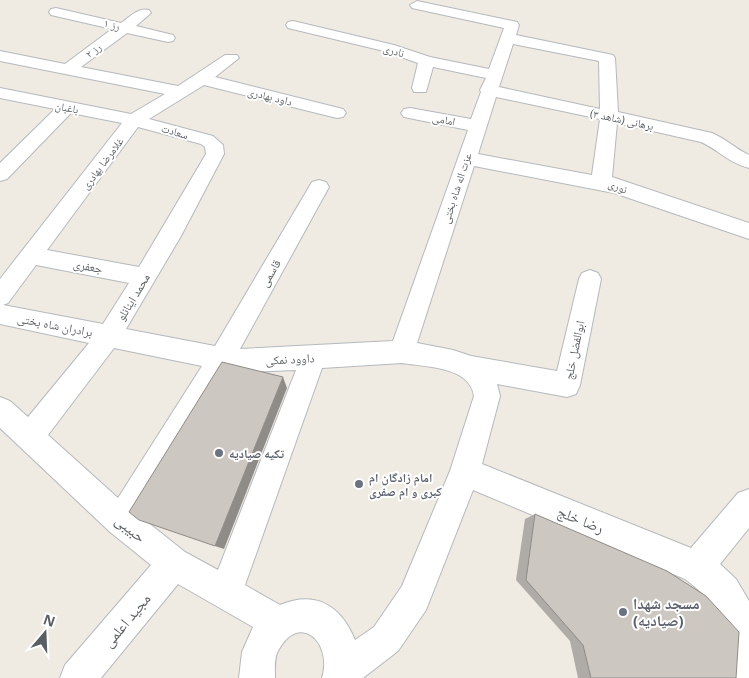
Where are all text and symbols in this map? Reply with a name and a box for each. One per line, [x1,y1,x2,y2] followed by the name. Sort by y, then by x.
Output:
[102,15,122,33] street label: رز ۱
[82,39,104,61] street label: رز ۲
[382,40,406,60] street label: نادری
[246,83,294,109] street label: داود بهادری
[54,97,80,117] street label: باغبان
[589,105,655,133] street label: برهانی (شاهد ۳)
[431,109,457,129] street label: امامی
[160,120,190,142] street label: سعادت
[77,134,127,192] street label: غلامرضا بهادری
[438,150,475,225] street label: عزت اله شاه بختی
[606,175,630,197] street label: نوری
[72,255,104,277] street label: جعفری
[255,256,285,290] street label: قاسمی
[112,270,154,324] street label: محمد اینانلو
[16,309,94,341] street label: برادران شاه بختی
[559,319,589,381] street label: ابوالفضل خلج
[265,349,315,369] street label: داوود نمکی
[229,445,285,462] place label: تکیه صیادیه
[213,447,225,459] marker: تکیه صیادیه
[369,469,442,500] place label: امام زادگان ام کبری و ام صفری
[353,478,365,490] marker: امام زادگان ام کبری و ام صفری
[554,501,607,538] street label: رضا خلج
[111,510,151,548] street label: حبیبی
[98,589,155,652] street label: مجید اعلمی
[633,593,700,630] place label: مسجد شهدا (صیادیه)
[617,606,629,618] marker: مسجد شهدا (صیادیه)
[20,608,70,658] north arrow
[41,609,58,631] text: N

